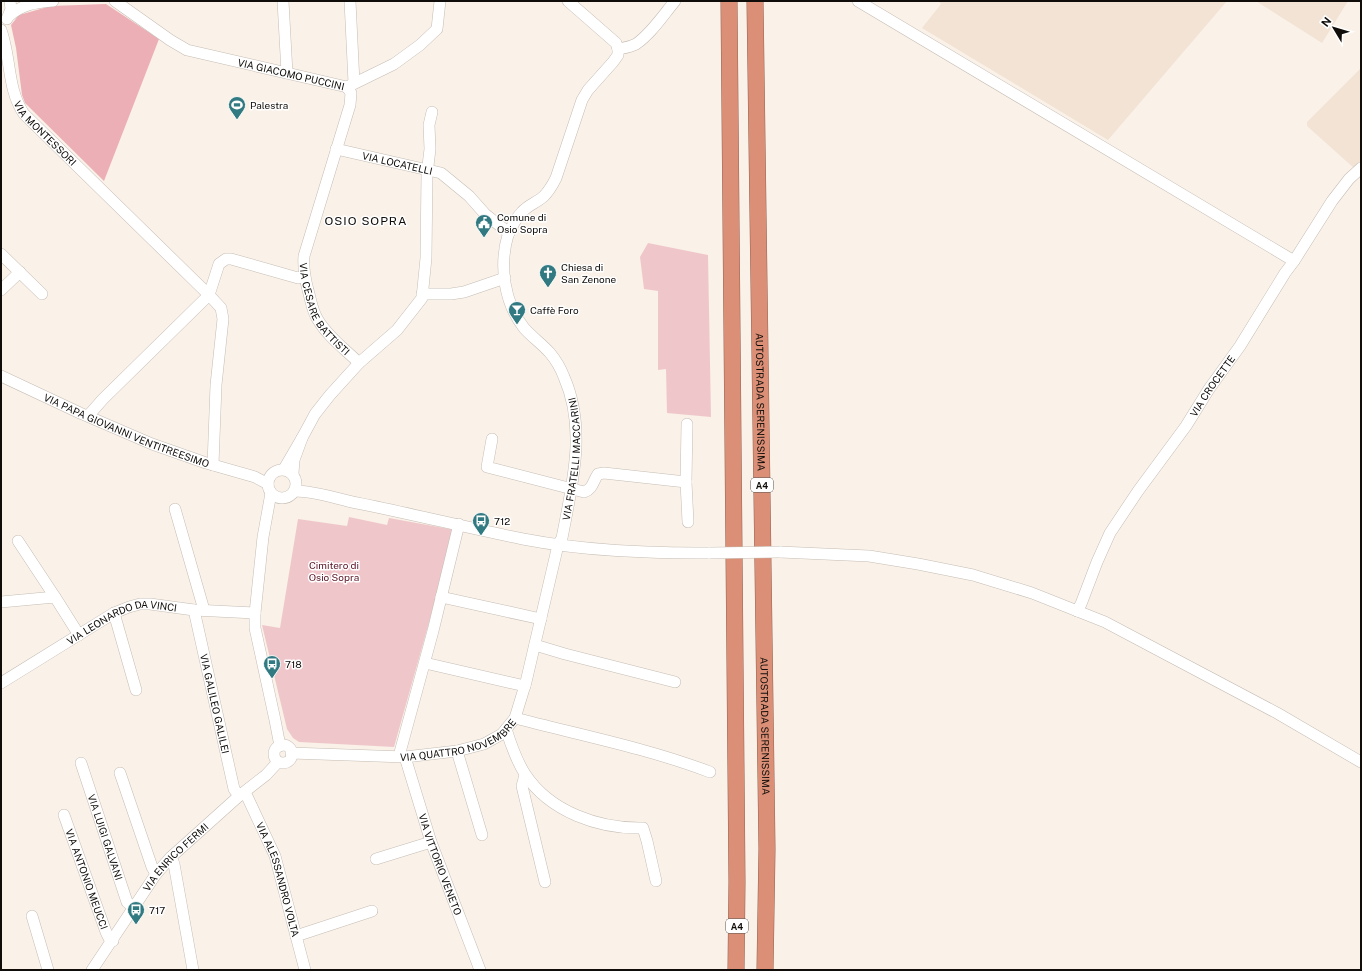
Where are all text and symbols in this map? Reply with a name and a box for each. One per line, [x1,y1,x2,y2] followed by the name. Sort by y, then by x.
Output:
[1314,8,1354,48] north arrow
[1319,15,1333,29] text: N
[236,56,346,92] street label: VIA GIACOMO PUCCINI
[227,95,247,120] sports icon: Palestra
[12,99,79,168] street label: VIA MONTESSORI
[250,99,288,111] place label: Palestra
[361,149,434,177] street label: VIA LOCATELLI
[497,211,547,235] place label: Comune di Osio Sopra
[474,213,494,238] public building icon: Comune di Osio Sopra
[325,214,407,228] district label: OSIO SOPRA
[561,261,616,285] place label: Chiesa di San Zenone
[298,262,352,357] street label: VIA CESARE BATTISTI
[538,263,558,288] church icon: Chiesa di San Zenone
[507,300,527,325] bar icon: Caffè Foro
[530,304,579,316] place label: Caffè Foro
[754,333,768,471] street label: AUTOSTRADA SERENISSIMA
[1187,353,1237,419] street label: VIA CROCETTE
[42,391,211,470] street label: VIA PAPA GIOVANNI VENTITREESIMO
[560,396,582,521] street label: VIA FRATELLI MACCARINI
[751,478,773,492] road number: A4
[471,511,491,536] bus stop icon: 712
[494,515,510,527] place label: 712
[309,559,359,583] park label: Cimitero di Osio Sopra
[64,598,178,647] street label: VIA LEONARDO DA VINCI
[198,653,232,755] street label: VIA GALILEO GALILEI
[262,654,282,679] bus stop icon: 718
[758,657,772,795] street label: AUTOSTRADA SERENISSIMA
[285,658,302,670] place label: 718
[400,716,518,763] street label: VIA QUATTRO NOVEMBRE
[86,793,125,882] street label: VIA LUIGI GALVANI
[417,812,464,917] street label: VIA VITTORIO VENETO
[254,820,302,938] street label: VIA ALESSANDRO VOLTA
[140,821,211,893] street label: VIA ENRICO FERMI
[63,827,111,931] street label: VIA ANTONIO MEUCCI
[126,900,146,925] bus stop icon: 717
[149,904,165,916] place label: 717
[726,919,748,933] road number: A4

